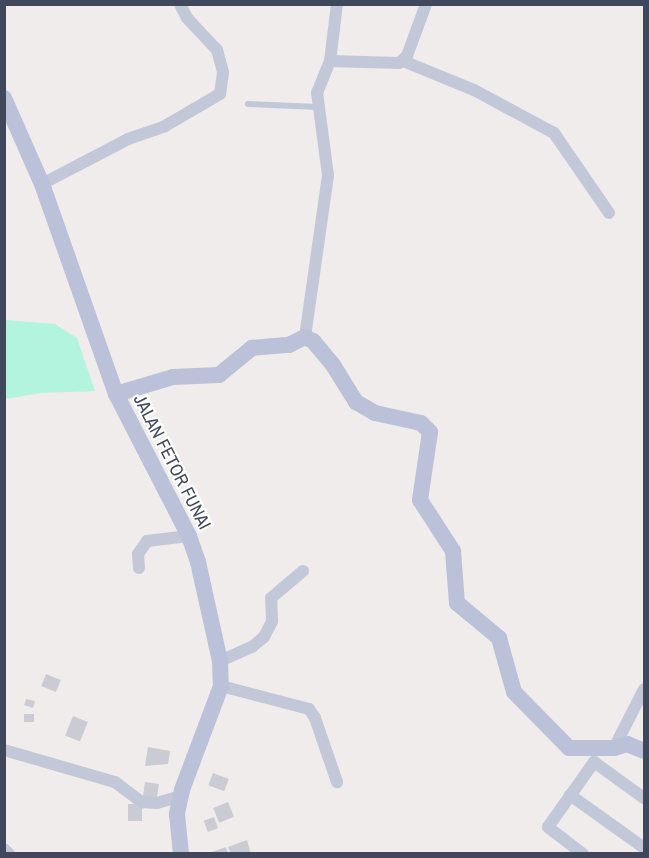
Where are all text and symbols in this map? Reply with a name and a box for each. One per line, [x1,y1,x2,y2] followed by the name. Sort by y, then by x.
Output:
[129,391,215,533] street label: JALAN FETOR FUNAI

